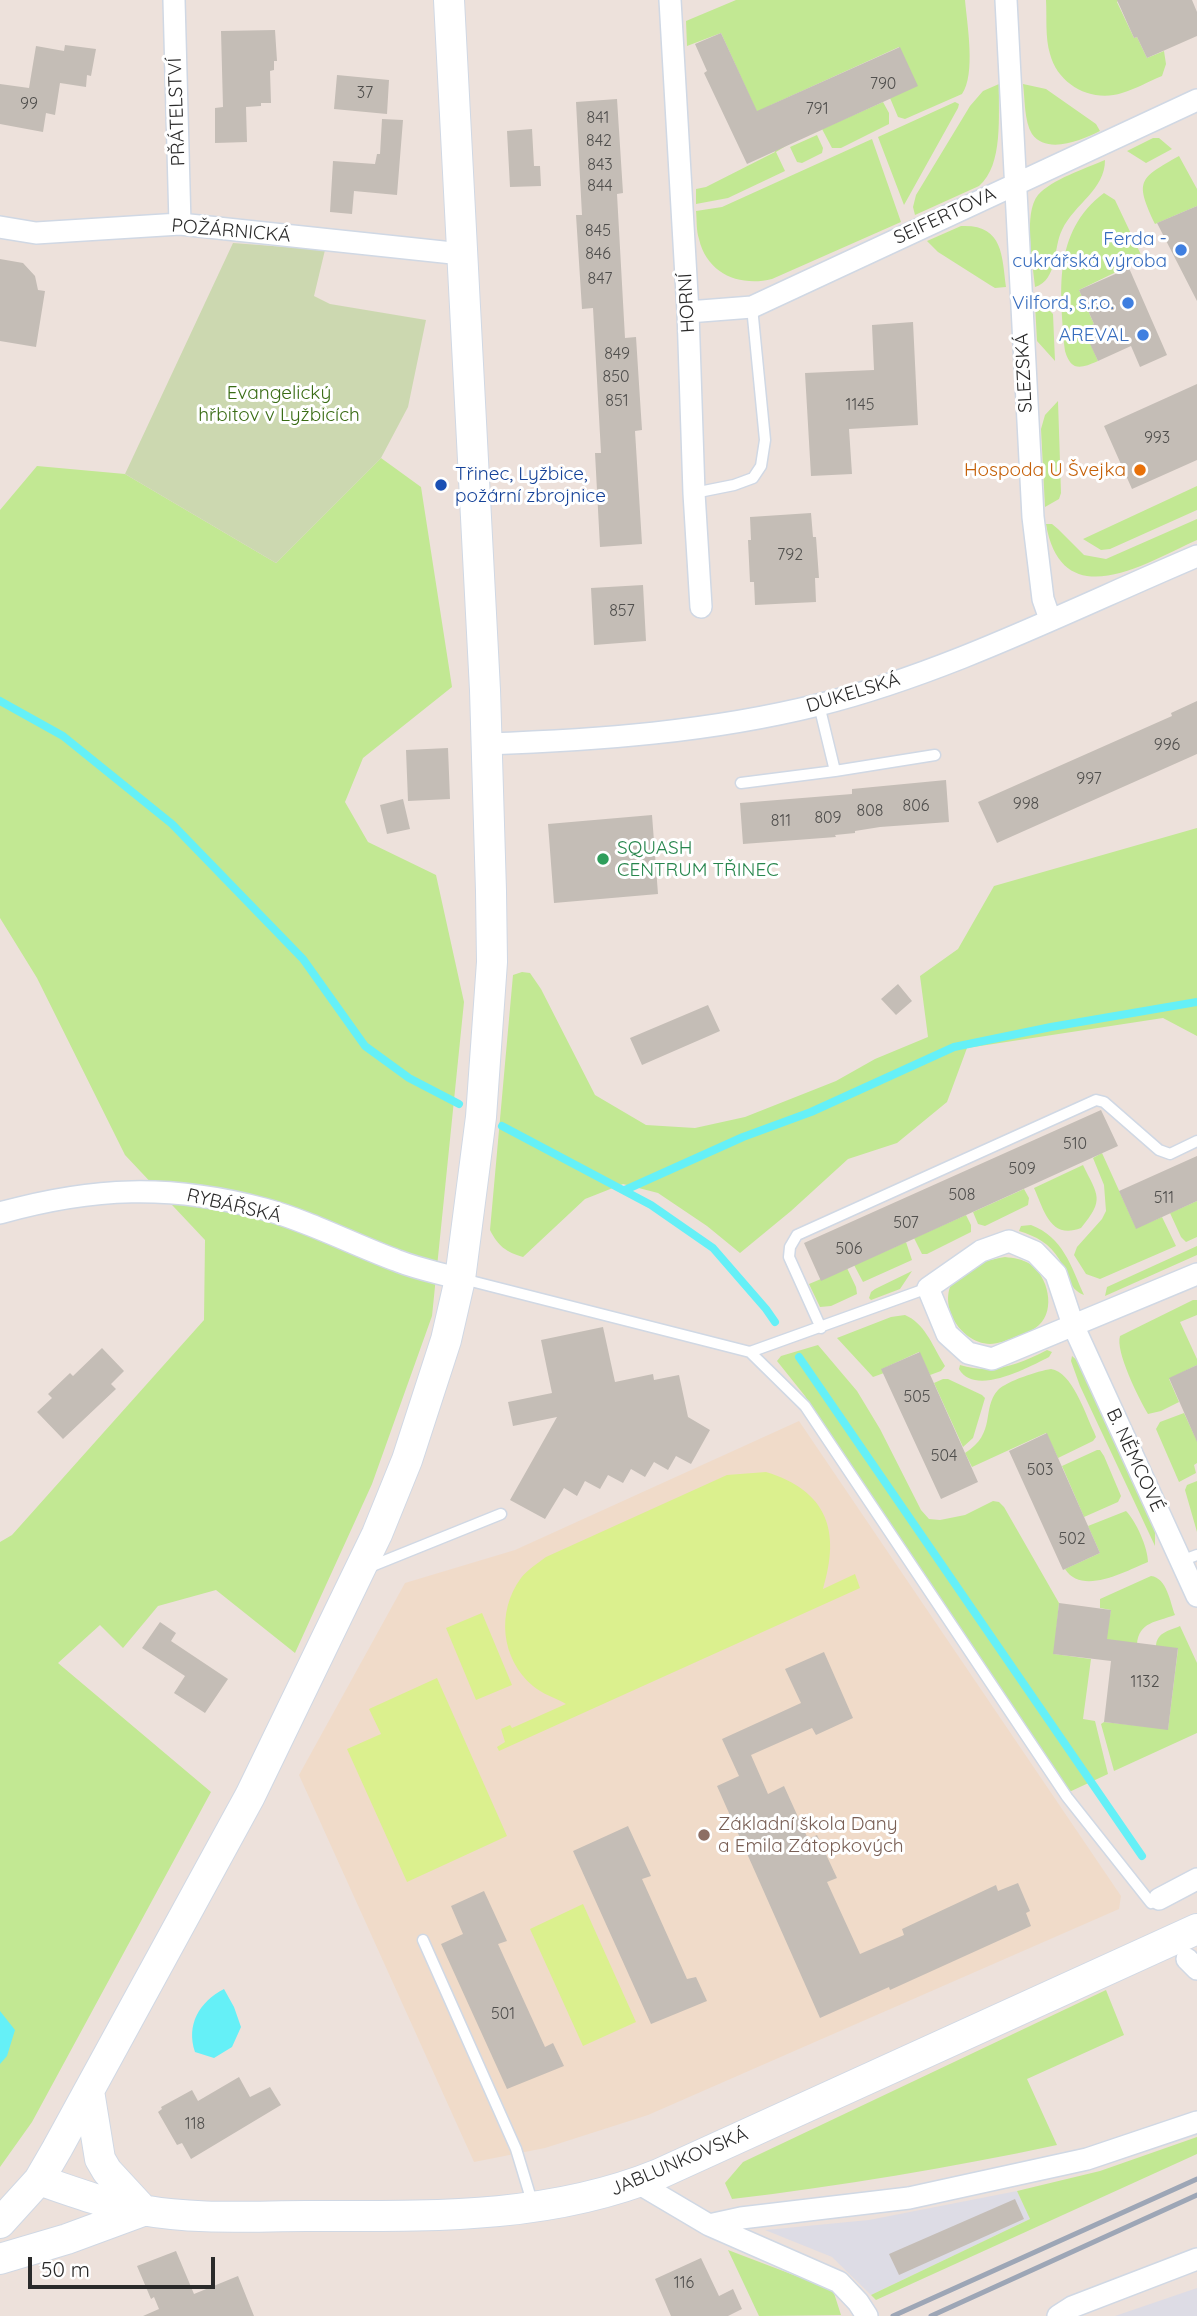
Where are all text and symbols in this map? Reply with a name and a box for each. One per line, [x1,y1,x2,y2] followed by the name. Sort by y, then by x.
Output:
[164,57,190,167] street label: PŘÁTELSTVÍ
[870,74,896,94] house number: 790
[357,83,373,103] house number: 37
[20,94,38,114] house number: 99
[805,99,829,119] house number: 791
[587,108,609,128] house number: 841
[586,131,612,151] house number: 842
[587,155,613,175] house number: 843
[587,176,613,196] house number: 844
[890,182,1000,250] street label: SEIFERTOVA
[171,214,291,248] street label: POŽÁRNICKÁ
[585,221,611,241] house number: 845
[1012,228,1167,272] place label: Ferda - cukrářská výroba
[1173,242,1189,258] marker: Ferda - cukrářská výroba
[585,244,611,264] house number: 846
[588,269,612,289] house number: 847
[674,273,700,333] street label: HORNÍ
[1012,292,1114,314] place label: Vilford, s.r.o.
[1120,295,1136,311] marker: Vilford, s.r.o.
[1059,324,1129,346] place label: AREVAL
[1135,327,1151,343] marker: AREVAL
[1011,333,1037,413] street label: SLEZSKÁ
[604,344,630,364] house number: 849
[603,367,629,387] house number: 850
[198,382,360,426] park label: Evangelický hřbitov v Lyžbicích
[605,391,629,411] house number: 851
[846,395,874,415] house number: 1145
[1144,428,1170,448] house number: 993
[964,459,1126,481] place label: Hospoda U Švejka
[1132,462,1148,478] marker: Hospoda U Švejka
[455,463,606,507] place label: Třinec, Lyžbice, požární zbrojnice
[433,477,449,493] marker: Třinec, Lyžbice, požární zbrojnice
[777,545,803,565] house number: 792
[609,601,635,621] house number: 857
[803,668,903,718] street label: DUKELSKÁ
[1154,735,1180,755] house number: 996
[1076,769,1102,789] house number: 997
[1013,794,1039,814] house number: 998
[903,796,929,816] house number: 806
[857,801,883,821] house number: 808
[814,808,842,828] house number: 809
[771,811,791,831] house number: 811
[617,837,779,881] place label: SQUASH CENTRUM TŘINEC
[595,851,611,867] marker: SQUASH CENTRUM TŘINEC
[1063,1134,1087,1154] house number: 510
[1008,1159,1036,1179] house number: 509
[185,1184,283,1228] street label: RYBÁŘSKÁ
[949,1185,975,1205] house number: 508
[1154,1188,1174,1208] house number: 511
[893,1213,919,1233] house number: 507
[836,1239,862,1259] house number: 506
[904,1387,930,1407] house number: 505
[1101,1405,1169,1515] street label: B. NĚMCOVÉ
[931,1446,957,1466] house number: 504
[1027,1460,1053,1480] house number: 503
[1058,1529,1086,1549] house number: 502
[1130,1672,1160,1692] house number: 1132
[718,1813,904,1857] place label: Základní škola Dany a Emila Zátopkových
[696,1827,712,1843] marker: Základní škola Dany a Emila Zátopkových
[491,2004,515,2024] house number: 501
[185,2114,205,2134] house number: 118
[607,2123,751,2201] street label: JABLUNKOVSKÁ
[32,2242,219,2286] scale bar
[41,2256,90,2282] text: 50 m
[674,2273,694,2293] house number: 116

